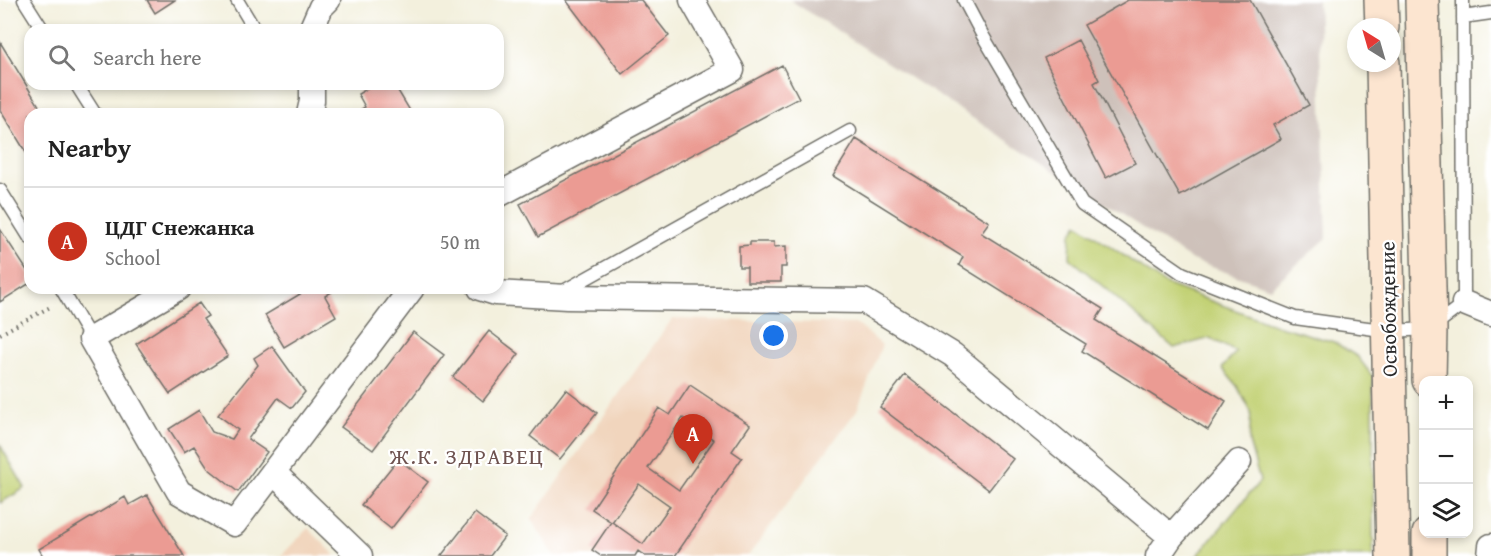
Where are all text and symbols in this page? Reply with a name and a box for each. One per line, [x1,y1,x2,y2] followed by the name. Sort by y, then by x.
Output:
[1347,18,1401,72] north arrow
[24,24,504,90] search box
[45,41,78,74] icon: search
[93,41,202,73] text: Search here
[48,128,131,167] text: Nearby
[105,211,255,243] text: ЦДГ Снежанка
[61,227,74,256] text: A
[440,227,480,256] text: 50 m
[1371,241,1405,377] street label: Освобождение
[105,243,161,272] text: School
[759,321,788,350] your location
[1419,376,1473,538] map controls
[1419,376,1473,430] button: +
[674,414,712,464] pin: A
[1419,430,1473,484] button: −
[389,440,544,472] district label: Ж.К. ЗДРАВЕЦ
[1419,484,1473,538] button: layers

